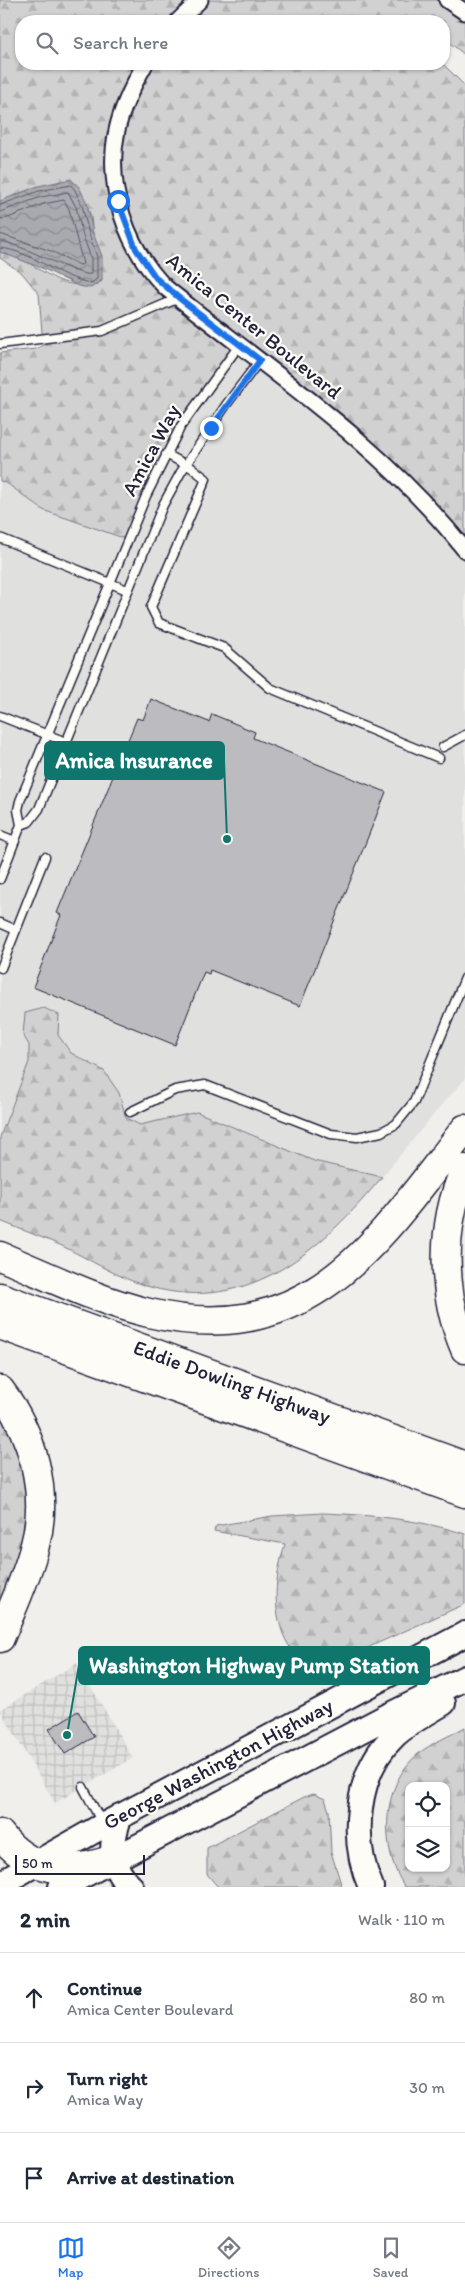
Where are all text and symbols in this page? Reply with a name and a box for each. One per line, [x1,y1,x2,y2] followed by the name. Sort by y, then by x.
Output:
[15,15,450,70] search box
[33,29,61,57] icon: search
[73,31,168,54] text: Search here
[107,190,130,213] route start
[162,247,348,404] street label: Amica Center Boulevard
[116,400,185,500] street label: Amica Way
[200,417,223,440] route end
[45,742,224,779] callout: Amica Insurance
[54,747,213,774] text: Amica Insurance
[130,1334,334,1429] street label: Eddie Dowling Highway
[79,1647,429,1684] callout: Washington Highway Pump Station
[89,1652,419,1679] text: Washington Highway Pump Station
[99,1692,337,1835] street label: George Washington Highway
[405,1782,450,1872] map controls
[405,1782,450,1827] button: locate
[405,1827,450,1872] button: layers
[15,1852,145,1875] scale bar
[22,1855,53,1872] text: 50 m
[20,1907,70,1932] text: 2 min
[358,1910,445,1929] text: Walk · 110 m
[67,1977,142,2000] text: Continue
[20,1984,48,2012] icon: ahead
[409,1988,445,2007] text: 80 m
[67,2000,233,2019] text: Amica Center Boulevard
[67,2067,148,2090] text: Turn right
[20,2074,48,2102] icon: right
[409,2078,445,2097] text: 30 m
[67,2090,143,2109] text: Amica Way
[20,2164,48,2192] icon: arrive
[67,2166,234,2189] text: Arrive at destination
[57,2234,85,2281] tab: Map
[198,2234,259,2281] tab: Directions
[373,2234,408,2281] tab: Saved

